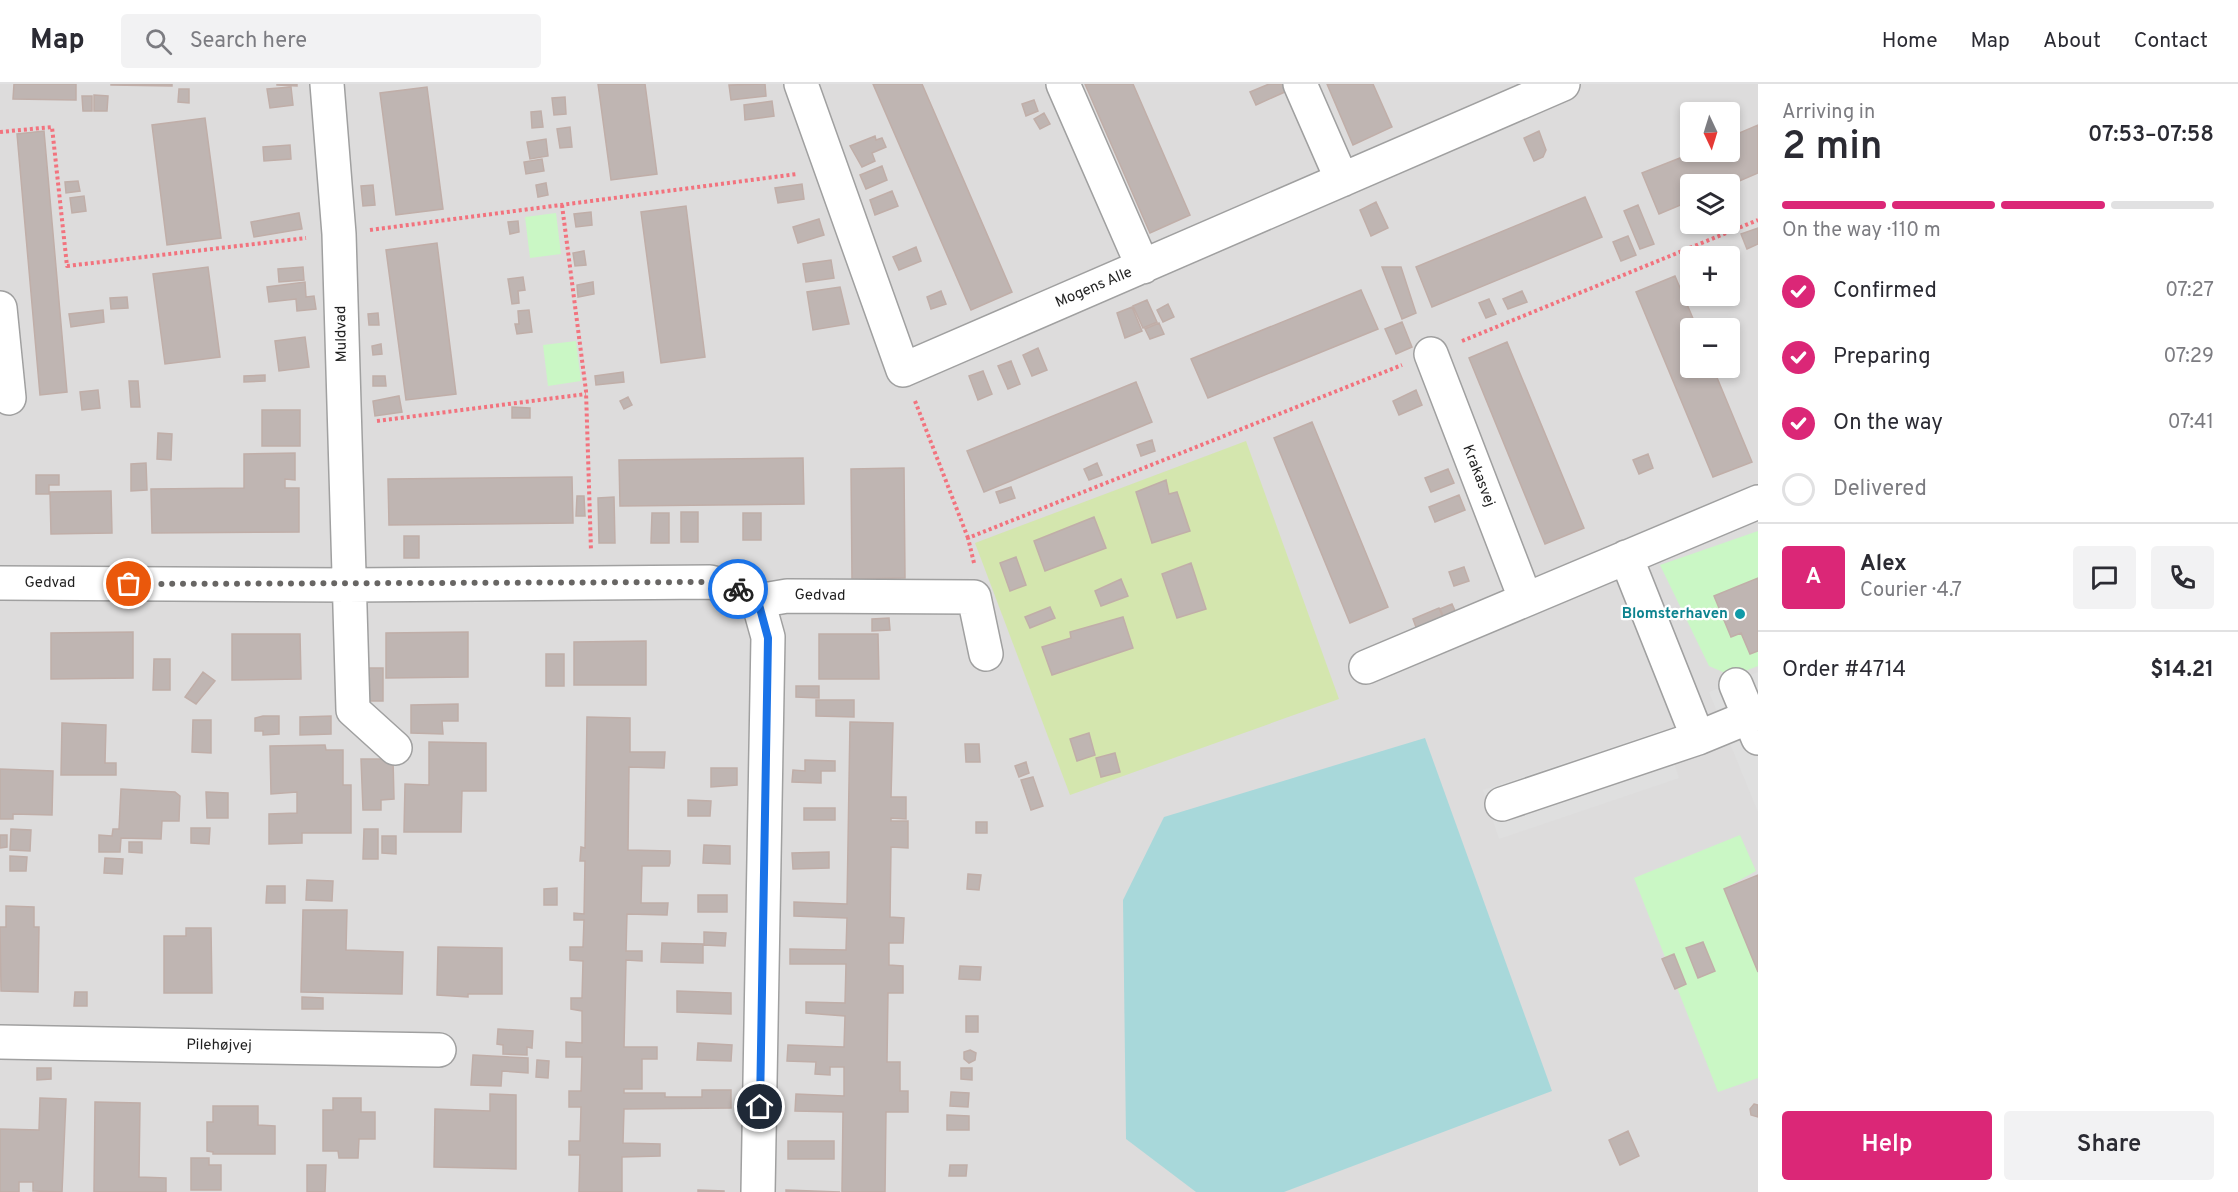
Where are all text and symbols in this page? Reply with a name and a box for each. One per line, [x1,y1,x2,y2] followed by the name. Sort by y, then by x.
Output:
[121,14,541,68] search box
[30,23,85,59] text: Map
[142,25,175,58] icon: search
[190,28,307,55] text: Search here
[1882,28,1938,55] text: Home
[1971,28,2010,55] text: Map
[2043,28,2101,55] text: About
[2134,28,2208,55] text: Contact
[1782,100,1875,126] text: Arriving in
[1680,102,1740,162] north arrow
[1680,102,1740,378] map controls
[2088,122,2214,149] text: 07:53–07:58
[1782,124,1883,173] text: 2 min
[1680,174,1740,234] button: layers
[1782,218,1941,244] text: On the way · 110 m
[1680,246,1740,306] button: +
[1053,263,1135,313] street label: Mogens Alle
[1782,275,1815,308] icon: check
[1833,278,1937,305] text: Confirmed
[2165,278,2214,304] text: 07:27
[332,305,352,363] street label: Muldvad
[1680,318,1740,378] button: −
[1782,341,1815,374] icon: check
[1833,344,1931,371] text: Preparing
[2163,344,2214,370] text: 07:29
[1782,407,1815,440] icon: check
[1833,410,1943,437] text: On the way
[2168,410,2214,436] text: 07:41
[1457,442,1499,510] street label: Krakasvej
[1833,476,1927,503] text: Delivered
[2073,546,2136,609] button: chat
[2151,546,2214,609] button: phone
[1860,551,1907,578] text: Alex
[103,558,154,609] pin
[708,559,768,619] courier
[1806,564,1821,591] text: A
[112,567,145,600] icon: bag
[722,573,755,606] icon: bike
[24,574,76,593] street label: Gedvad
[1860,578,1962,604] text: Courier · 4.7
[794,586,846,606] street label: Gedvad
[1622,605,1728,624] place label: Blomsterhaven
[1733,607,1747,621] marker: Blomsterhaven
[1782,657,1906,684] text: Order #4714
[2150,657,2214,684] text: $14.21
[186,1036,252,1056] street label: Pilehøjvej
[734,1081,785,1132] pin
[743,1090,776,1123] icon: home
[1782,1111,1992,1180] button: Help
[2004,1111,2214,1180] button: Share

